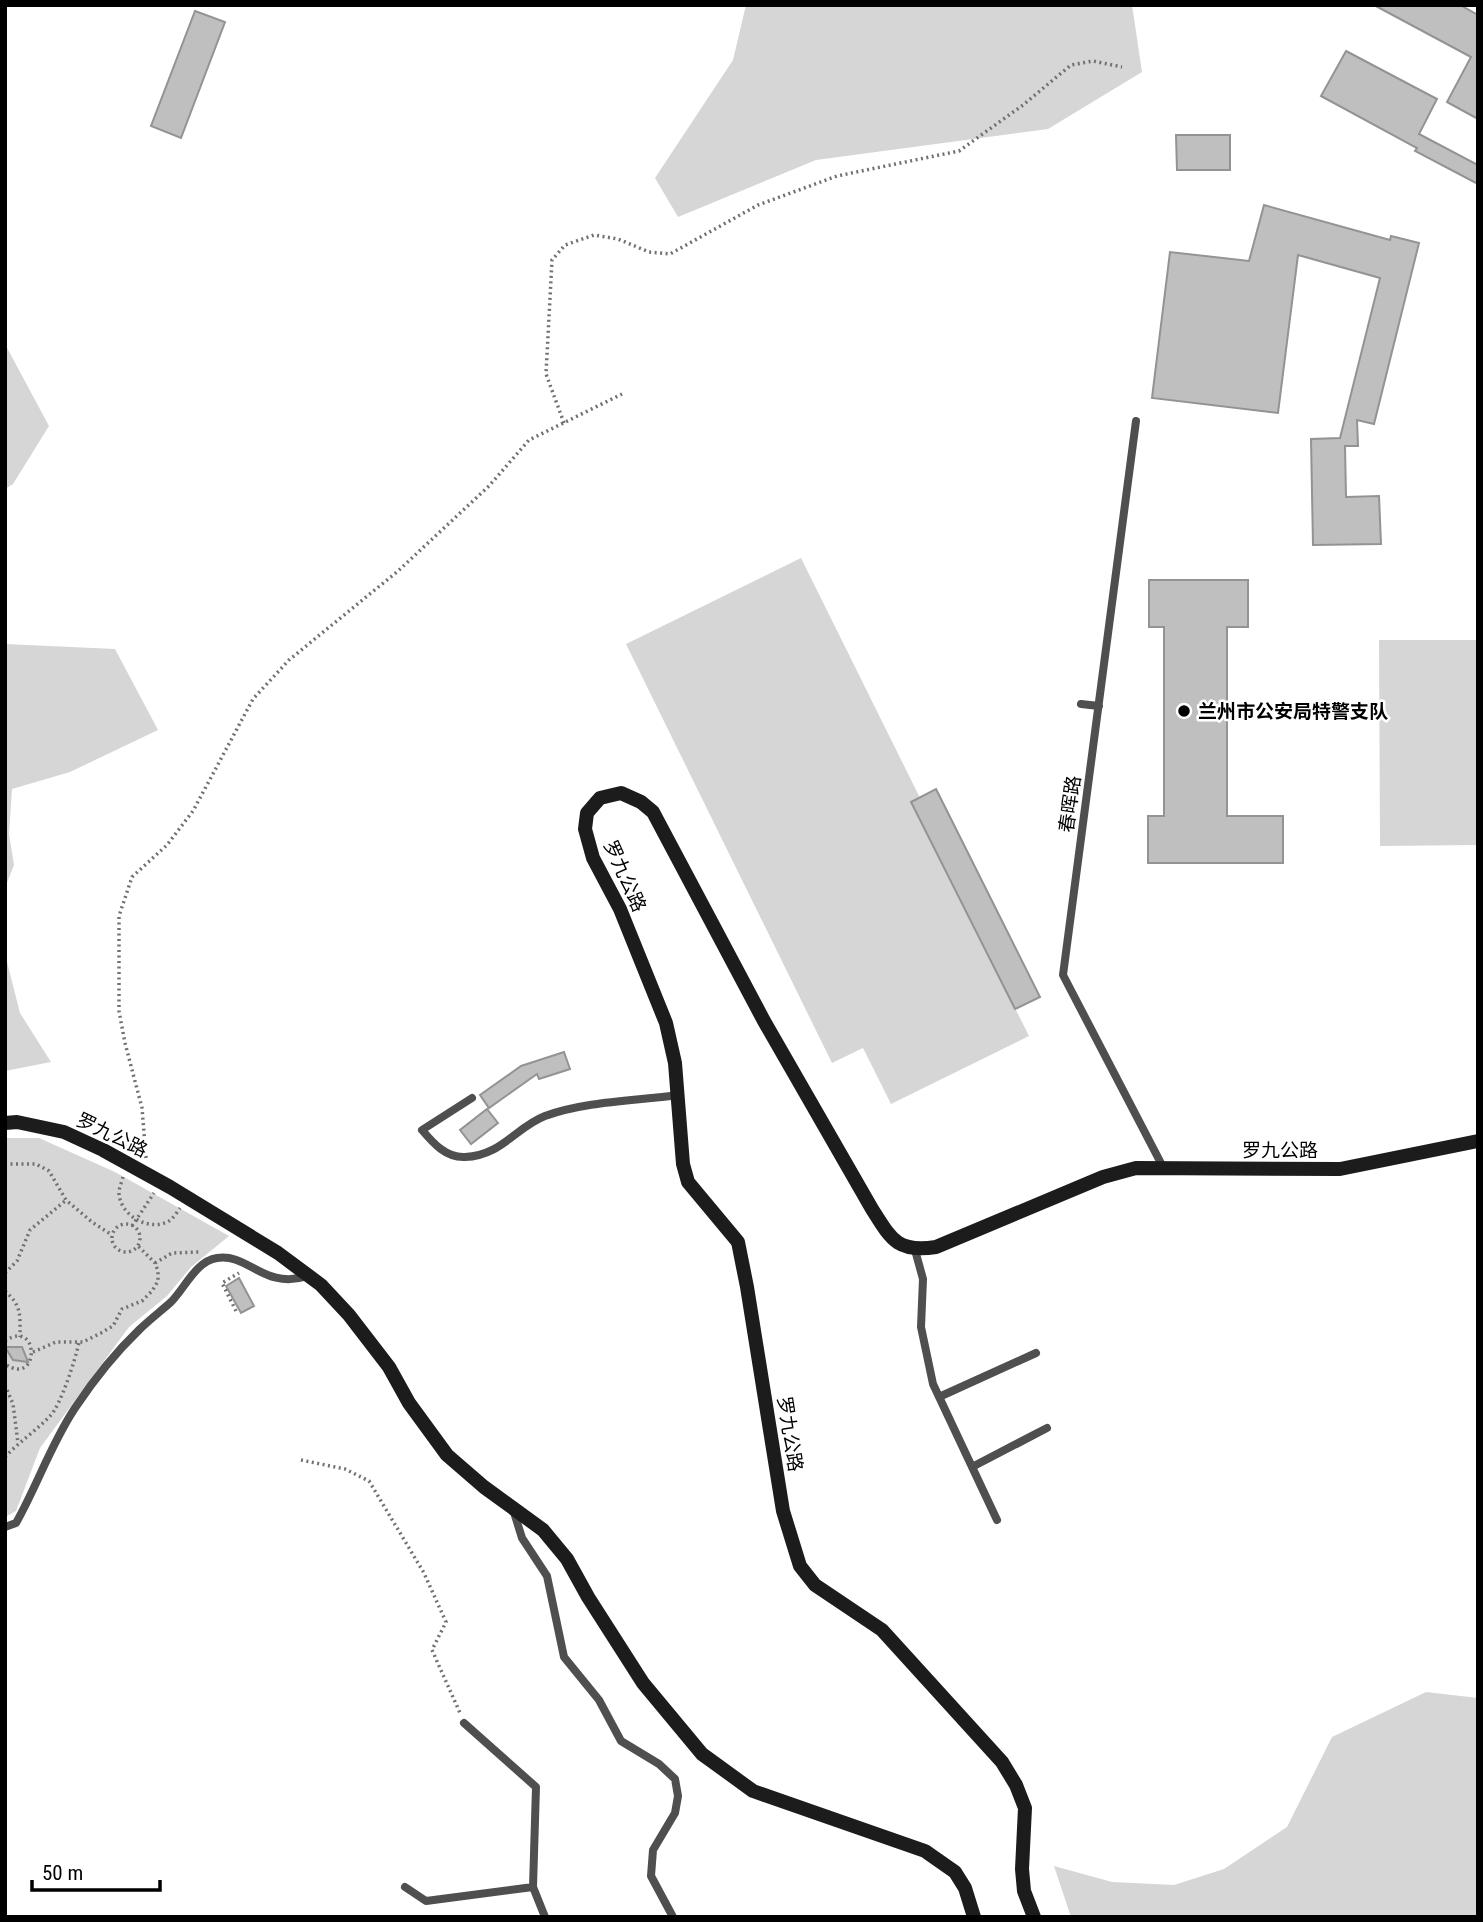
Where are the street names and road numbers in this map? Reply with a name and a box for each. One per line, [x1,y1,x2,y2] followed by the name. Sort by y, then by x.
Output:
[1055,774,1085,834] street label: 春晖路
[599,837,651,915] street label: 罗九公路
[73,1108,151,1162] street label: 罗九公路
[1242,1139,1318,1162] street label: 罗九公路
[773,1395,807,1473] street label: 罗九公路

